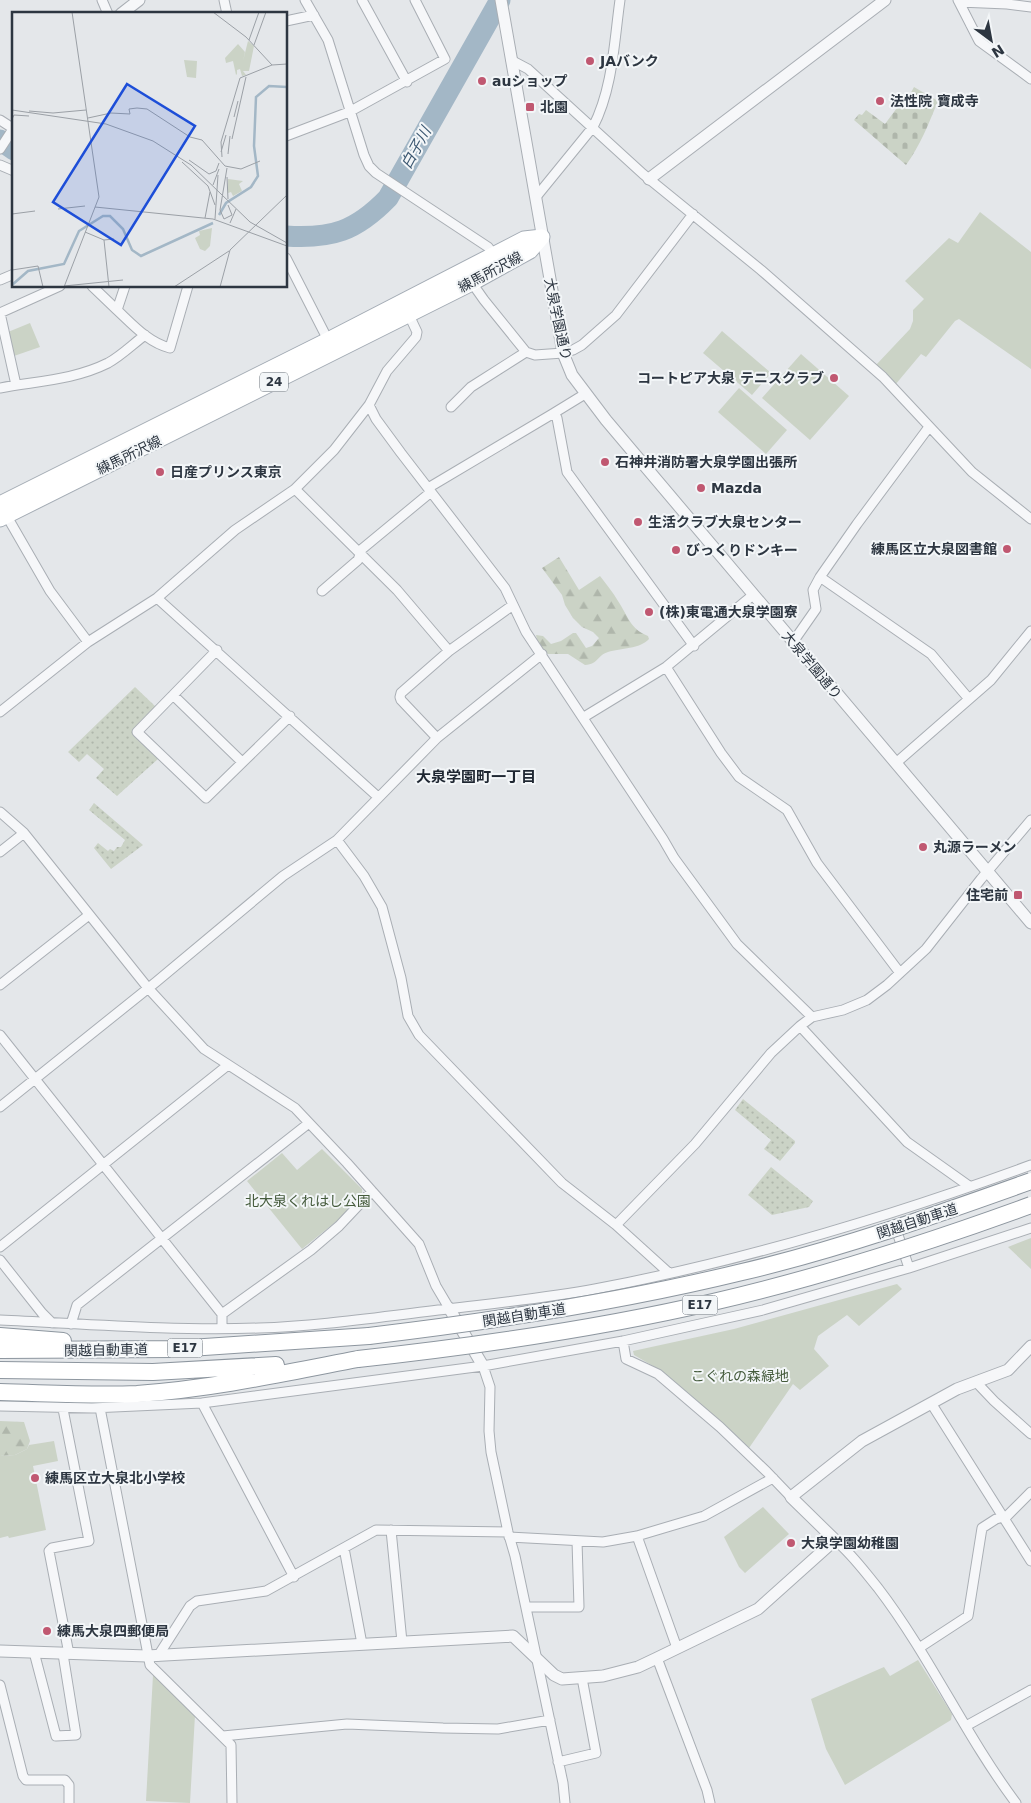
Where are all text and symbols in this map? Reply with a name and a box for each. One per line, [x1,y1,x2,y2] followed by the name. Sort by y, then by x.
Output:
[12,12,288,288] inset map
[966,15,1016,65] north arrow
[989,41,1007,61] text: N
[599,53,659,69] place label: JAバンク
[584,55,596,67] marker: JAバンク
[492,73,567,89] place label: auショップ
[476,75,488,87] marker: auショップ
[890,93,979,109] place label: 法性院 寶成寺
[874,95,886,107] marker: 法性院 寶成寺
[540,99,568,115] place label: 北園
[524,101,536,113] marker: 北園
[397,122,436,172] water label: 白子川
[455,249,525,295] street label: 練馬所沢線
[541,276,575,362] street label: 大泉学園通り
[637,370,824,386] place label: コートピア大泉 テニスクラブ
[260,372,288,392] road number: 24
[828,372,840,384] marker: コートピア大泉 テニスクラブ
[94,432,164,478] street label: 練馬所沢線
[615,454,797,470] place label: 石神井消防署大泉学園出張所
[599,456,611,468] marker: 石神井消防署大泉学園出張所
[170,464,282,480] place label: 日産プリンス東京
[154,466,166,478] marker: 日産プリンス東京
[711,480,762,496] place label: Mazda
[695,482,707,494] marker: Mazda
[648,514,802,530] place label: 生活クラブ大泉センター
[632,516,644,528] marker: 生活クラブ大泉センター
[871,541,997,557] place label: 練馬区立大泉図書館
[686,542,798,558] place label: びっくりドンキー
[1001,543,1013,555] marker: 練馬区立大泉図書館
[670,544,682,556] marker: びっくりドンキー
[659,604,798,620] place label: (株)東電通大泉学園寮
[643,606,655,618] marker: (株)東電通大泉学園寮
[779,628,845,702] street label: 大泉学園通り
[416,768,536,786] district label: 大泉学園町一丁目
[933,839,1016,855] place label: 丸源ラーメン
[917,841,929,853] marker: 丸源ラーメン
[966,887,1008,903] place label: 住宅前
[1012,889,1024,901] marker: 住宅前
[245,1193,371,1209] park label: 北大泉くれはし公園
[875,1200,959,1242] street label: 関越自動車道
[682,1296,718,1314] road number: E17
[481,1301,567,1329] street label: 関越自動車道
[168,1339,202,1358] road number: E17
[64,1341,148,1359] street label: 関越自動車道
[691,1368,789,1384] park label: こぐれの森緑地
[45,1470,185,1486] place label: 練馬区立大泉北小学校
[29,1472,41,1484] marker: 練馬区立大泉北小学校
[801,1535,899,1551] place label: 大泉学園幼稚園
[785,1537,797,1549] marker: 大泉学園幼稚園
[57,1623,169,1639] place label: 練馬大泉四郵便局
[41,1625,53,1637] marker: 練馬大泉四郵便局

